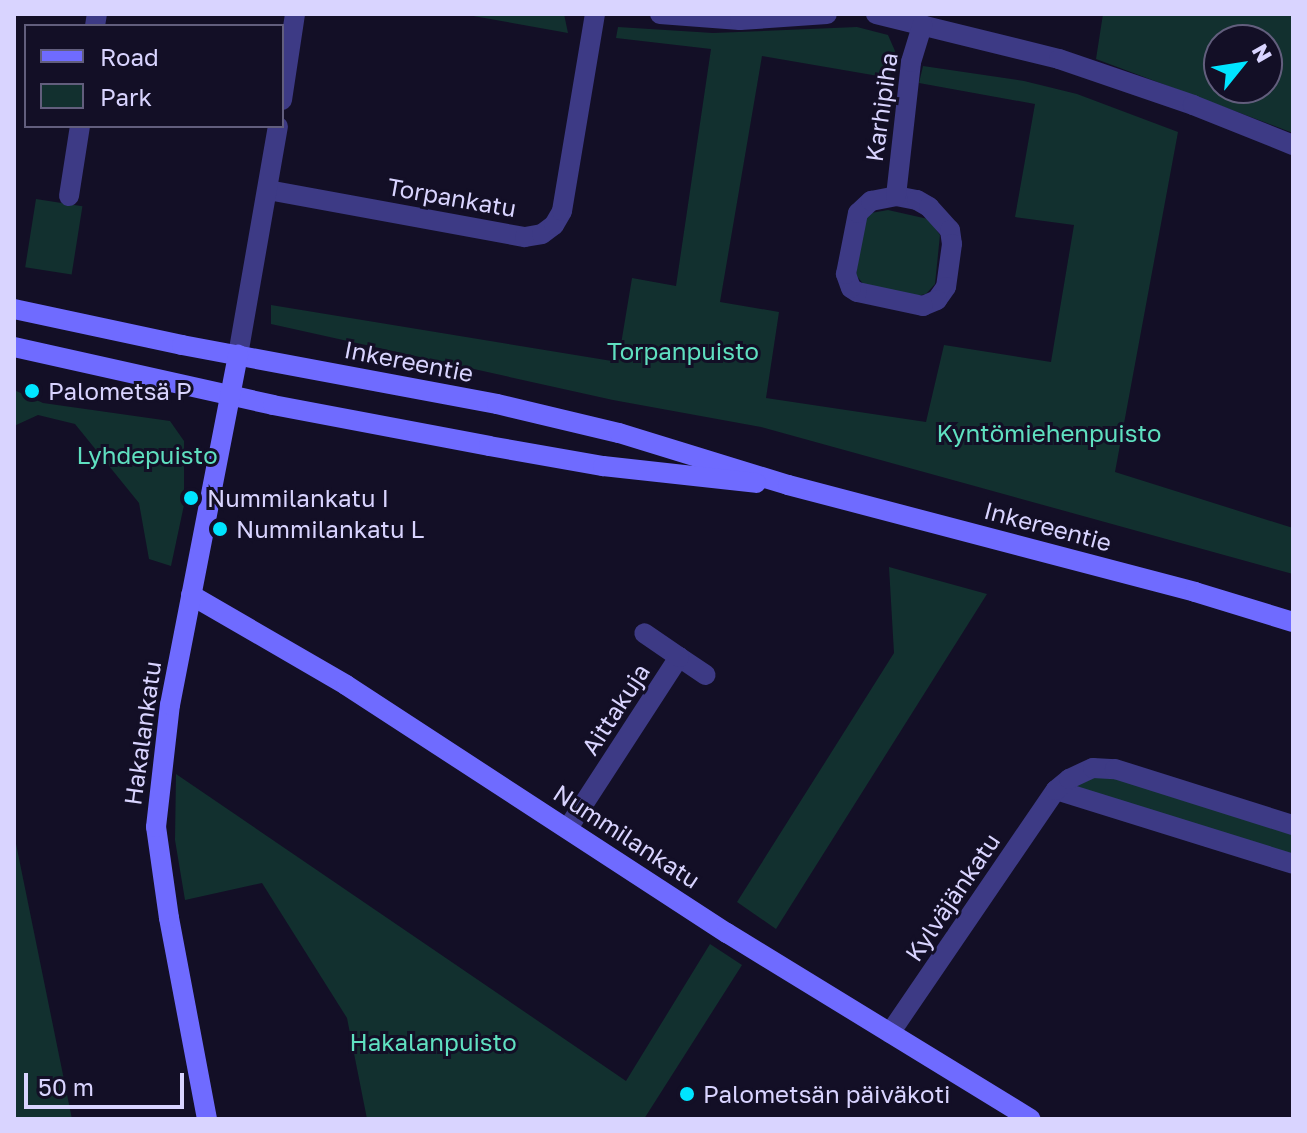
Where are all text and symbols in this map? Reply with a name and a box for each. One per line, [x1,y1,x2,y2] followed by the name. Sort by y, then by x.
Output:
[24,24,284,128] legend
[1203,24,1283,104] north arrow
[1247,39,1278,67] text: N
[100,42,159,71] text: Road
[859,51,903,163] street label: Karhipiha
[100,82,152,111] text: Park
[385,172,519,222] street label: Torpankatu
[342,334,476,388] street label: Inkereentie
[607,337,759,365] park label: Torpanpuisto
[48,377,192,405] place label: Palometsä P
[23,382,41,400] marker: Palometsä P
[936,419,1162,447] park label: Kyntömiehenpuisto
[76,441,218,469] park label: Lyhdepuisto
[207,484,389,512] place label: Nummilankatu I
[182,489,200,507] marker: Nummilankatu I
[981,495,1115,557] street label: Inkereentie
[236,515,424,543] place label: Nummilankatu L
[211,520,229,538] marker: Nummilankatu L
[575,658,655,760] street label: Aittakuja
[118,659,166,807] street label: Hakalankatu
[549,778,705,894] street label: Nummilankatu
[899,827,1005,967] street label: Kylväjänkatu
[349,1028,517,1056] park label: Hakalanpuisto
[28,1057,188,1107] scale bar
[38,1072,94,1101] text: 50 m
[703,1080,950,1108] place label: Palometsän päiväkoti
[678,1085,696,1103] marker: Palometsän päiväkoti

